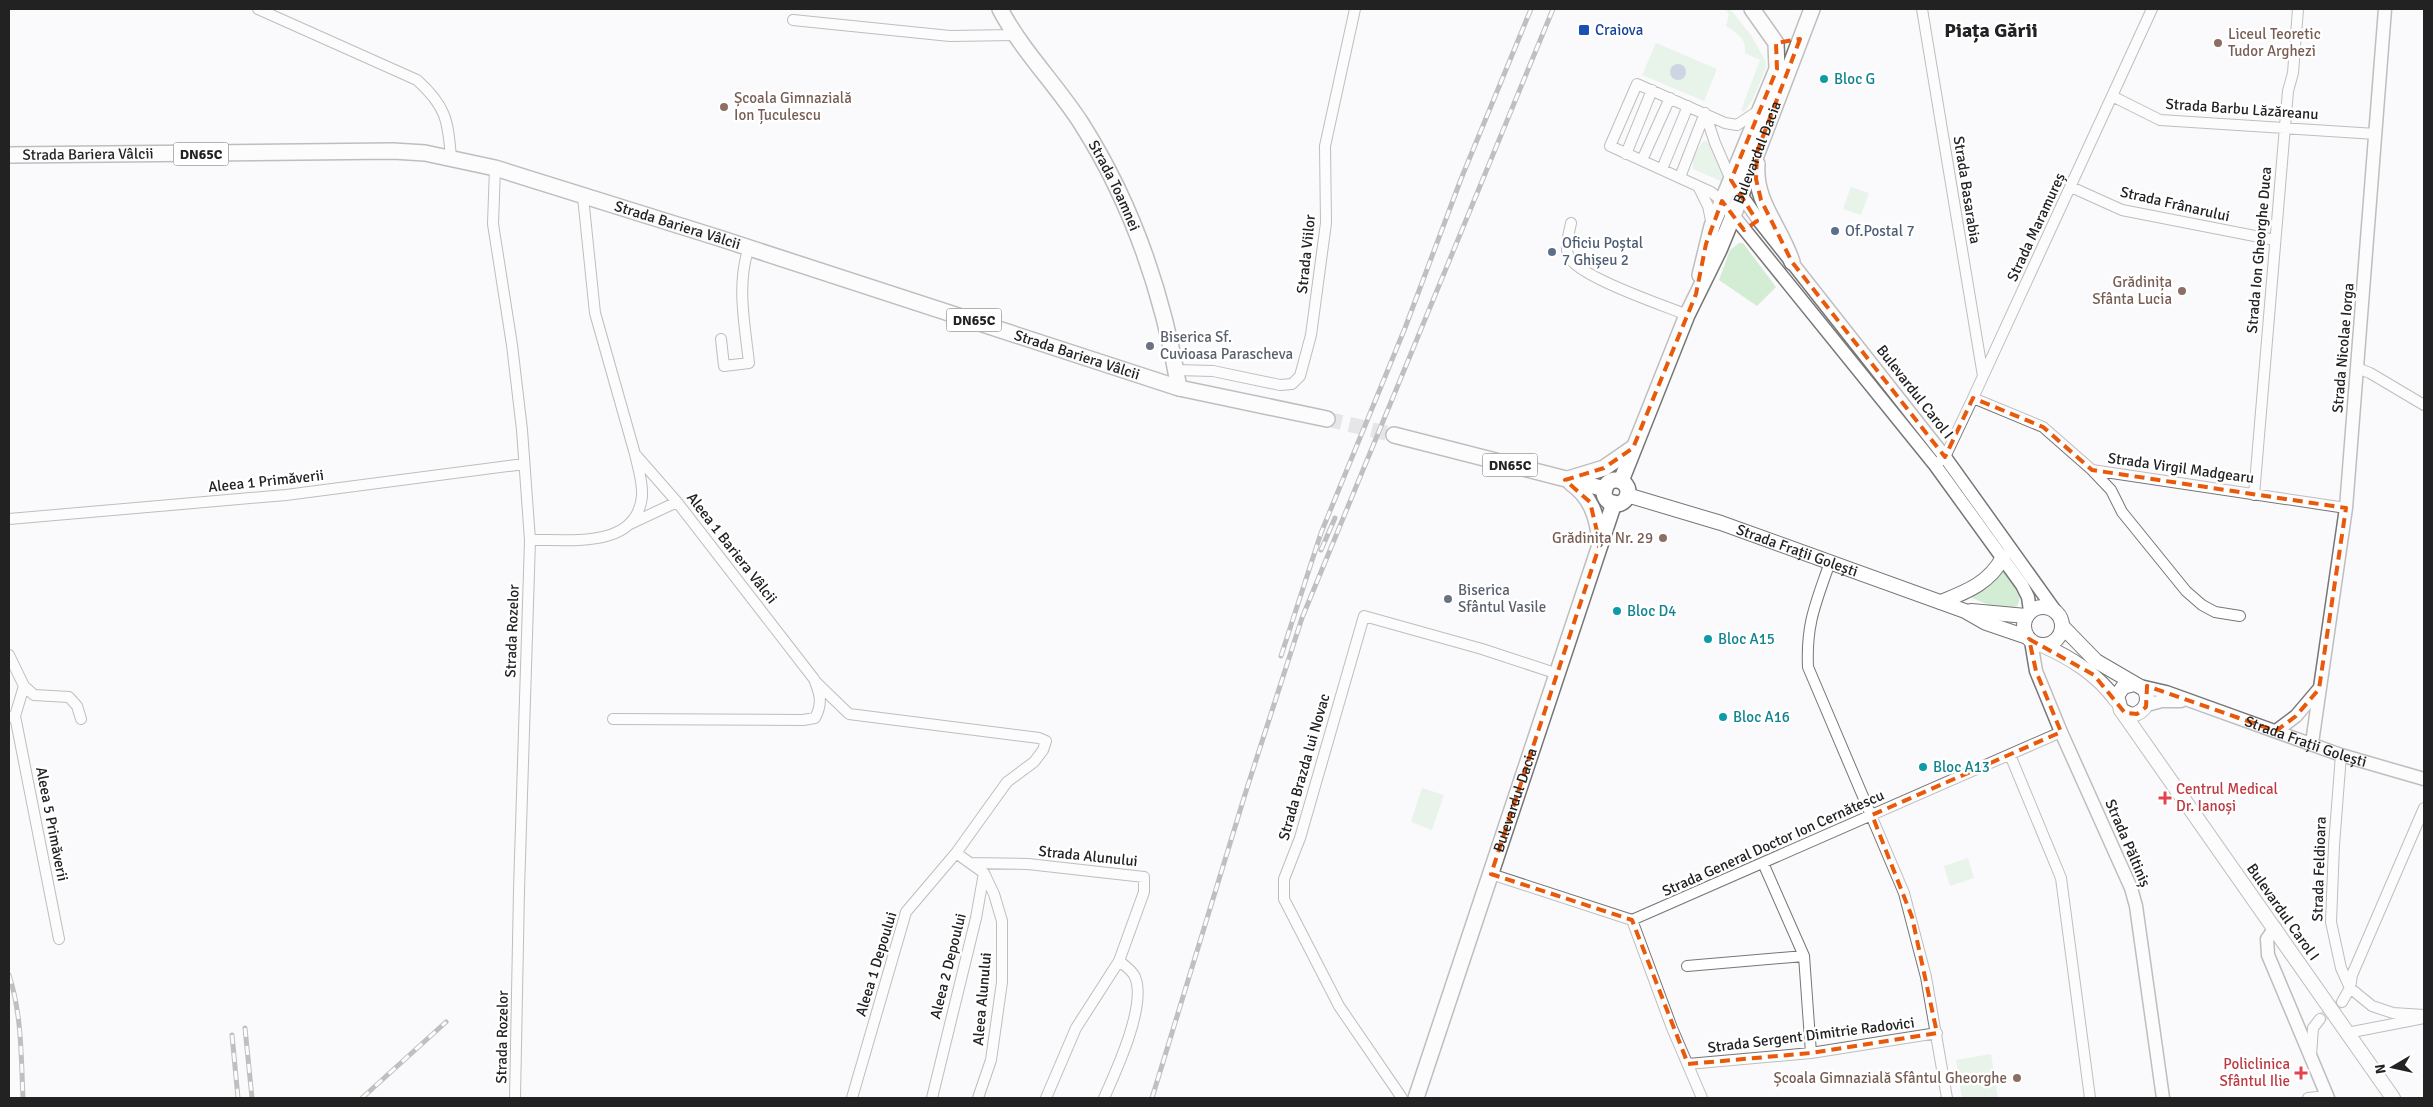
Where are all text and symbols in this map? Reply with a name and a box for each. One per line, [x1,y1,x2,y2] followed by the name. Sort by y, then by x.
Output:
[1944,18,2038,43] district label: Piața Gării
[1595,21,1643,39] place label: Craiova
[1577,23,1591,37] marker: Craiova
[2228,25,2321,60] place label: Liceul Teoretic Tudor Arghezi
[2212,37,2224,49] marker: Liceul Teoretic Tudor Arghezi
[1834,70,1875,88] place label: Bloc G
[1818,73,1830,85] marker: Bloc G
[734,89,852,125] place label: Școala Gimnazială Ion Țuculescu
[2165,95,2319,123] street label: Strada Barbu Lăzăreanu
[1730,98,1785,206] street label: Bulevardul Dacia
[718,101,730,113] marker: Școala Gimnazială Ion Țuculescu
[1950,135,1984,245] street label: Strada Basarabia
[1085,137,1144,234] street label: Strada Toamnei
[174,142,228,166] road number: DN65C
[22,144,154,164] street label: Strada Bariera Vâlcii
[2243,166,2275,334] street label: Strada Ion Gheorghe Duca
[2003,170,2069,284] street label: Strada Maramureș
[2118,183,2232,225] street label: Strada Frânarului
[612,197,743,253] street label: Strada Bariera Vâlcii
[1293,213,1319,295] street label: Strada Viilor
[1845,222,1915,240] place label: Of.Postal 7
[1829,225,1841,237] marker: Of.Postal 7
[1562,234,1643,269] place label: Oficiu Poștal 7 Ghișeu 2
[1546,246,1558,258] marker: Oficiu Poștal 7 Ghișeu 2
[2092,273,2172,308] place label: Grădinița Sfânta Lucia
[2328,282,2358,414] street label: Strada Nicolae Iorga
[2176,285,2188,297] marker: Grădinița Sfânta Lucia
[946,308,1002,332] road number: DN65C
[1012,326,1142,384] street label: Strada Bariera Vâlcii
[1160,328,1293,363] place label: Biserica Sf. Cuvioasa Parascheva
[1144,340,1156,352] marker: Biserica Sf. Cuvioasa Parascheva
[1873,341,1957,443] street label: Bulevardul Carol I
[2107,449,2255,487] street label: Strada Virgil Madgearu
[1482,454,1538,476] road number: DN65C
[207,466,325,496] street label: Aleea 1 Primăverii
[683,489,781,607] street label: Aleea 1 Bariera Vâlcii
[1734,520,1860,581] street label: Strada Frații Golești
[1552,529,1653,548] place label: Grădinița Nr. 29
[1657,532,1669,544] marker: Grădinița Nr. 29
[1458,581,1546,616] place label: Biserica Sfântul Vasile
[501,584,523,678] street label: Strada Rozelor
[1442,593,1454,605] marker: Biserica Sfântul Vasile
[1627,602,1676,620] place label: Bloc D4
[1611,605,1623,617] marker: Bloc D4
[1718,630,1775,648] place label: Bloc A15
[1702,633,1714,645] marker: Bloc A15
[1274,692,1334,842] street label: Strada Brazda lui Novac
[1733,708,1790,726] place label: Bloc A16
[1717,711,1729,723] marker: Bloc A16
[2242,712,2369,771] street label: Strada Frații Golești
[1489,746,1541,854] street label: Bulevardul Dacia
[1933,758,1990,776] place label: Bloc A13
[1917,761,1929,773] marker: Bloc A13
[32,765,72,883] street label: Aleea 5 Primăverii
[2176,780,2278,815] place label: Centrul Medical Dr. Ianoși
[1659,786,1887,900] street label: Strada General Doctor Ion Cernătescu
[2158,791,2172,805] marker: Centrul Medical Dr. Ianoși
[2101,796,2155,890] street label: Strada Păltiniș
[2308,816,2330,922] street label: Strada Feldioara
[1037,842,1139,870] street label: Strada Alunului
[2243,860,2323,964] street label: Bulevardul Carol I
[852,910,900,1018] street label: Aleea 1 Depoului
[926,911,970,1021] street label: Aleea 2 Depoului
[969,952,995,1046] street label: Aleea Alunului
[492,990,512,1084] street label: Strada Rozelor
[1706,1013,1916,1057] street label: Strada Sergent Dimitrie Radovici
[2368,1042,2418,1092] north arrow
[2219,1055,2290,1090] place label: Policlinica Sfântul Ilie
[2371,1063,2390,1075] text: N
[2294,1066,2308,1080] marker: Policlinica Sfântul Ilie
[1773,1069,2007,1087] place label: Școala Gimnazială Sfântul Gheorghe
[2011,1072,2023,1084] marker: Școala Gimnazială Sfântul Gheorghe

